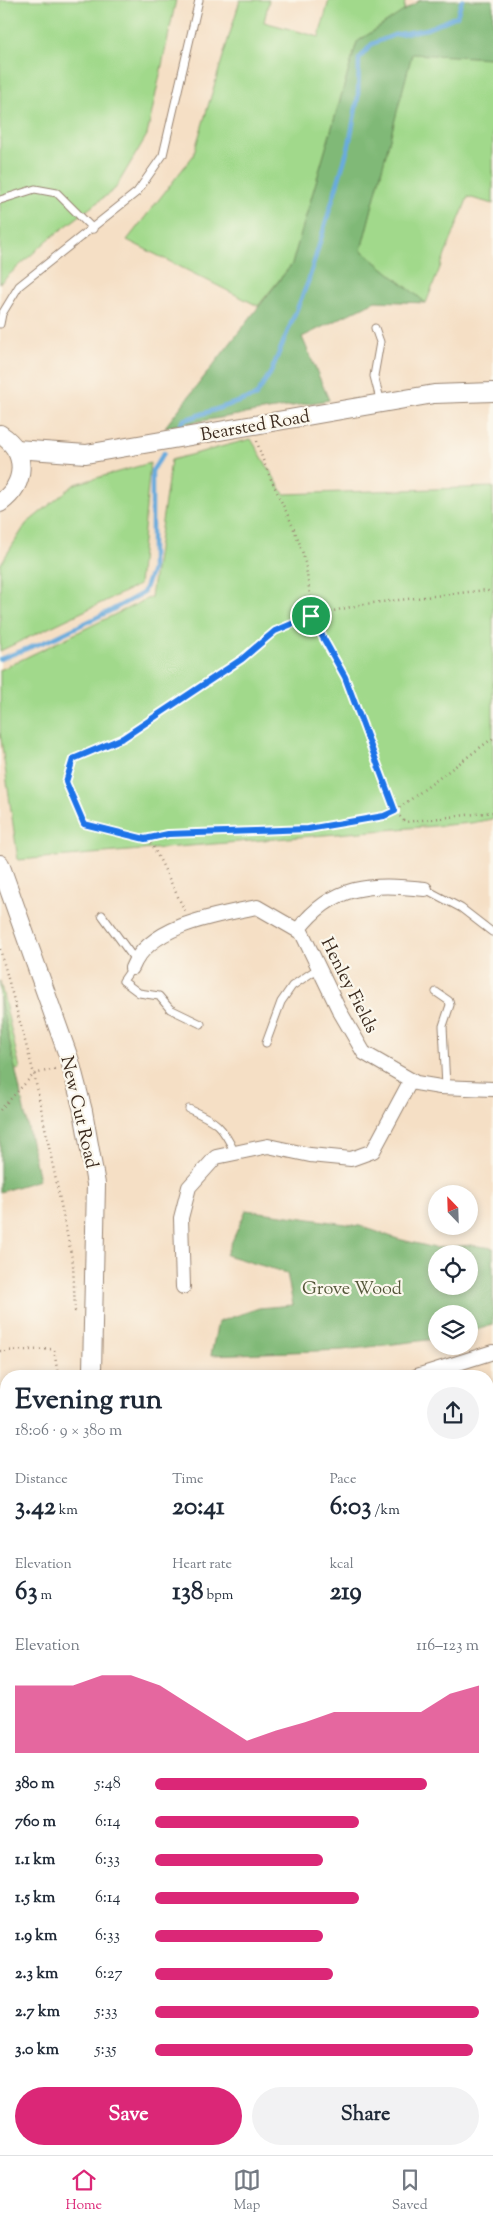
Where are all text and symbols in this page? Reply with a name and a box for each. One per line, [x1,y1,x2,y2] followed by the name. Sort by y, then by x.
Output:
[199,405,312,449] street label: Bearsted Road
[290,595,332,637] pin
[297,602,325,630] icon: arrive
[313,934,383,1038] street label: Henley Fields
[52,1054,104,1171] street label: New Cut Road
[428,1185,478,1235] north arrow
[428,1185,478,1355] map controls
[428,1245,478,1295] button: locate
[302,1277,402,1303] park label: Grove Wood
[428,1305,478,1355] button: layers
[15,1381,162,1421] text: Evening run
[427,1387,479,1439] button: share
[15,1420,122,1443] text: 18:06 · 9 × 380 m
[15,1470,68,1490] text: Distance
[172,1470,203,1490] text: Time
[330,1470,356,1490] text: Pace
[15,1490,56,1526] text: 3.42
[172,1490,225,1526] text: 20:41
[330,1490,371,1526] text: 6:03
[56,1501,78,1521] text: km
[371,1501,400,1521] text: /km
[15,1555,72,1575] text: Elevation
[172,1555,232,1575] text: Heart rate
[330,1555,354,1575] text: kcal
[15,1575,38,1611] text: 63
[172,1575,203,1611] text: 138
[330,1575,362,1611] text: 219
[38,1586,52,1606] text: m
[203,1586,233,1606] text: bpm
[15,1635,80,1658] text: Elevation
[416,1635,479,1658] text: 116–123 m
[15,1773,55,1796] text: 380 m
[95,1773,121,1796] text: 5:48
[15,1811,56,1834] text: 760 m
[95,1811,120,1834] text: 6:14
[15,1849,55,1872] text: 1.1 km
[95,1849,120,1872] text: 6:33
[15,1887,55,1910] text: 1.5 km
[95,1887,120,1910] text: 6:14
[15,1925,57,1948] text: 1.9 km
[95,1925,120,1948] text: 6:33
[15,1963,58,1986] text: 2.3 km
[95,1963,122,1986] text: 6:27
[15,2001,60,2024] text: 2.7 km
[95,2001,118,2024] text: 5:33
[15,2039,59,2062] text: 3.0 km
[95,2039,117,2062] text: 5:35
[15,2087,242,2145] button: Save
[252,2087,479,2145] button: Share
[65,2166,102,2216] tab: Home
[233,2166,261,2216] tab: Map
[392,2166,428,2216] tab: Saved

